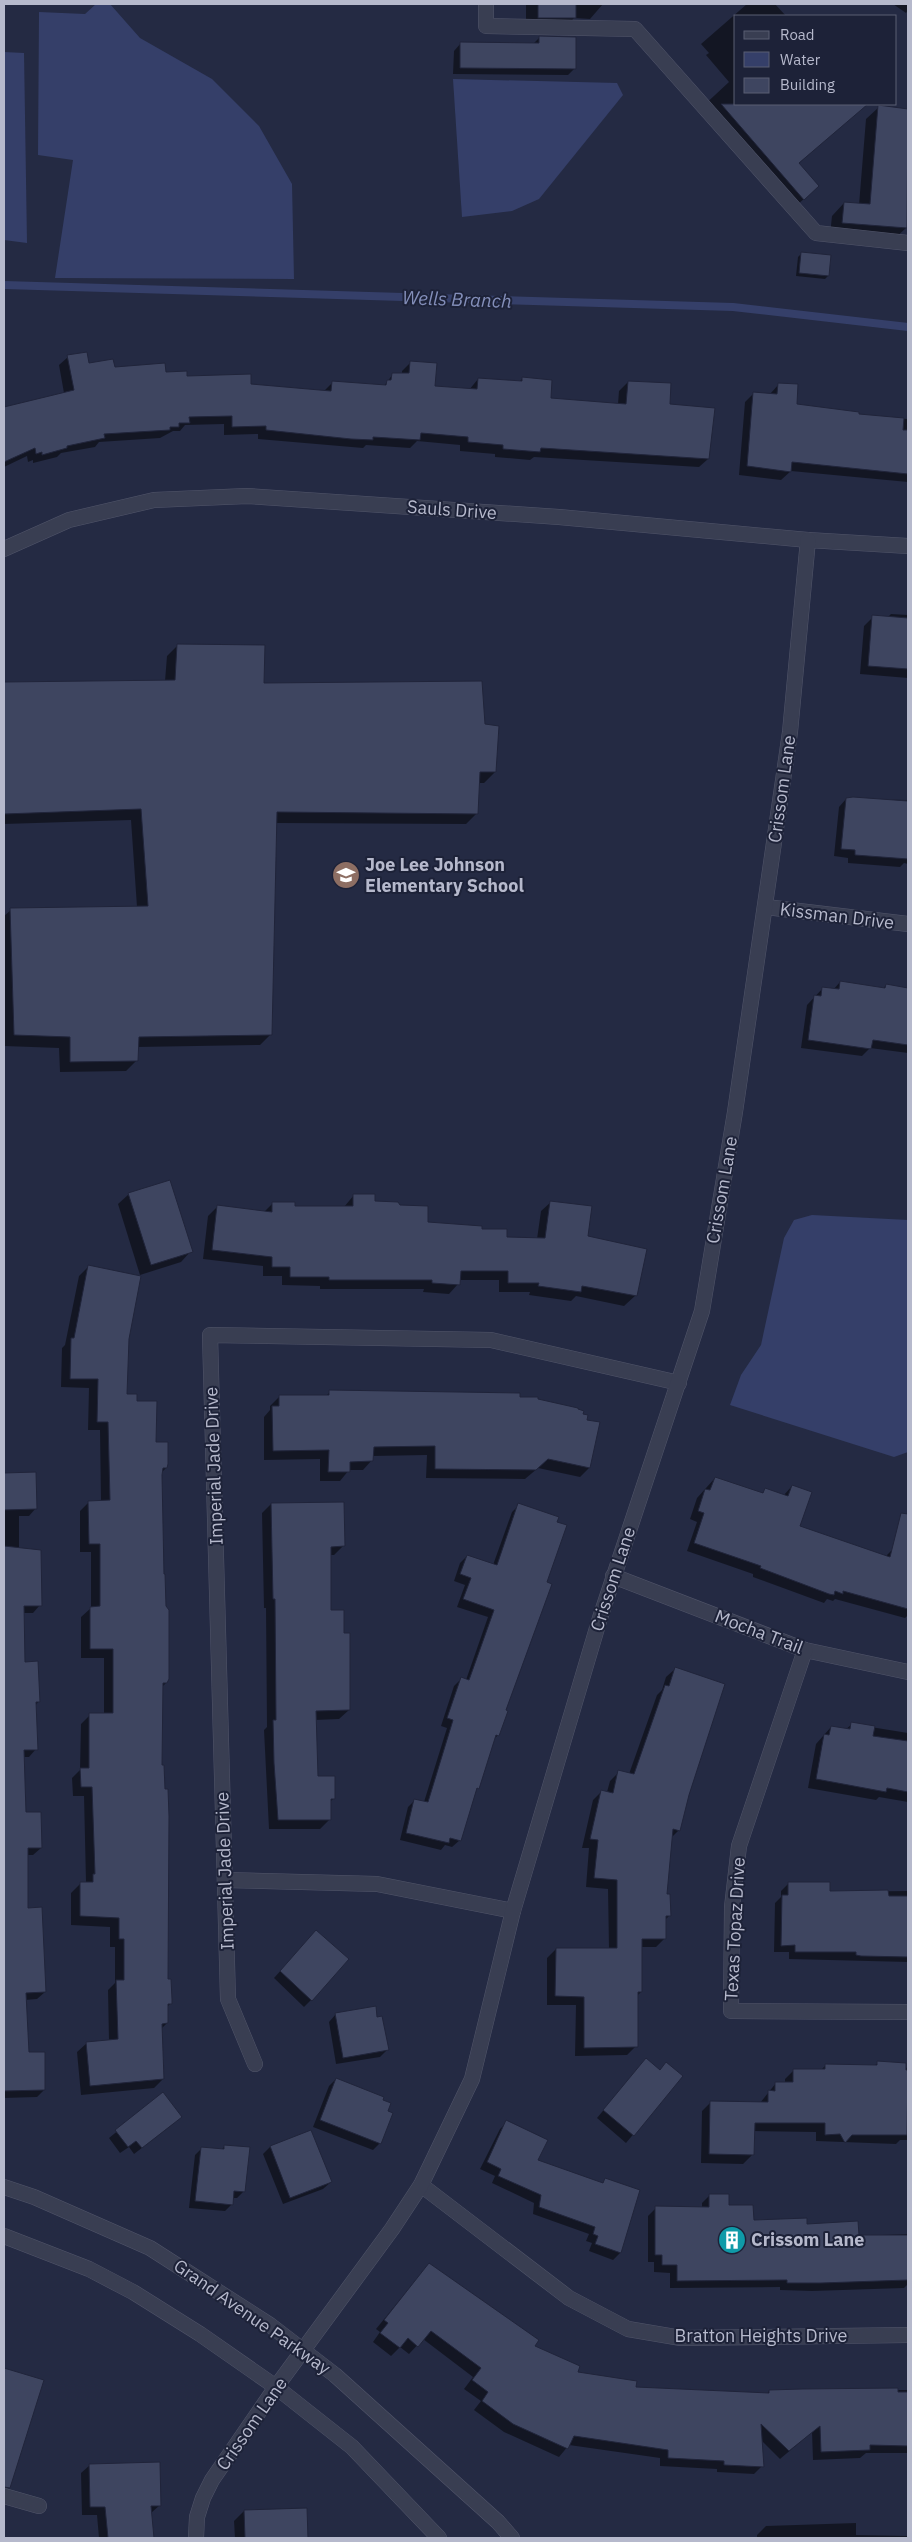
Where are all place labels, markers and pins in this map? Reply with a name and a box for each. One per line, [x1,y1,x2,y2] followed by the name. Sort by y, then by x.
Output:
[365,853,524,897] place label: Joe Lee Johnson Elementary School
[331,860,361,890] school or university icon: Joe Lee Johnson Elementary School
[717,2225,747,2255] building icon: Crissom Lane
[751,2228,864,2251] place label: Crissom Lane

